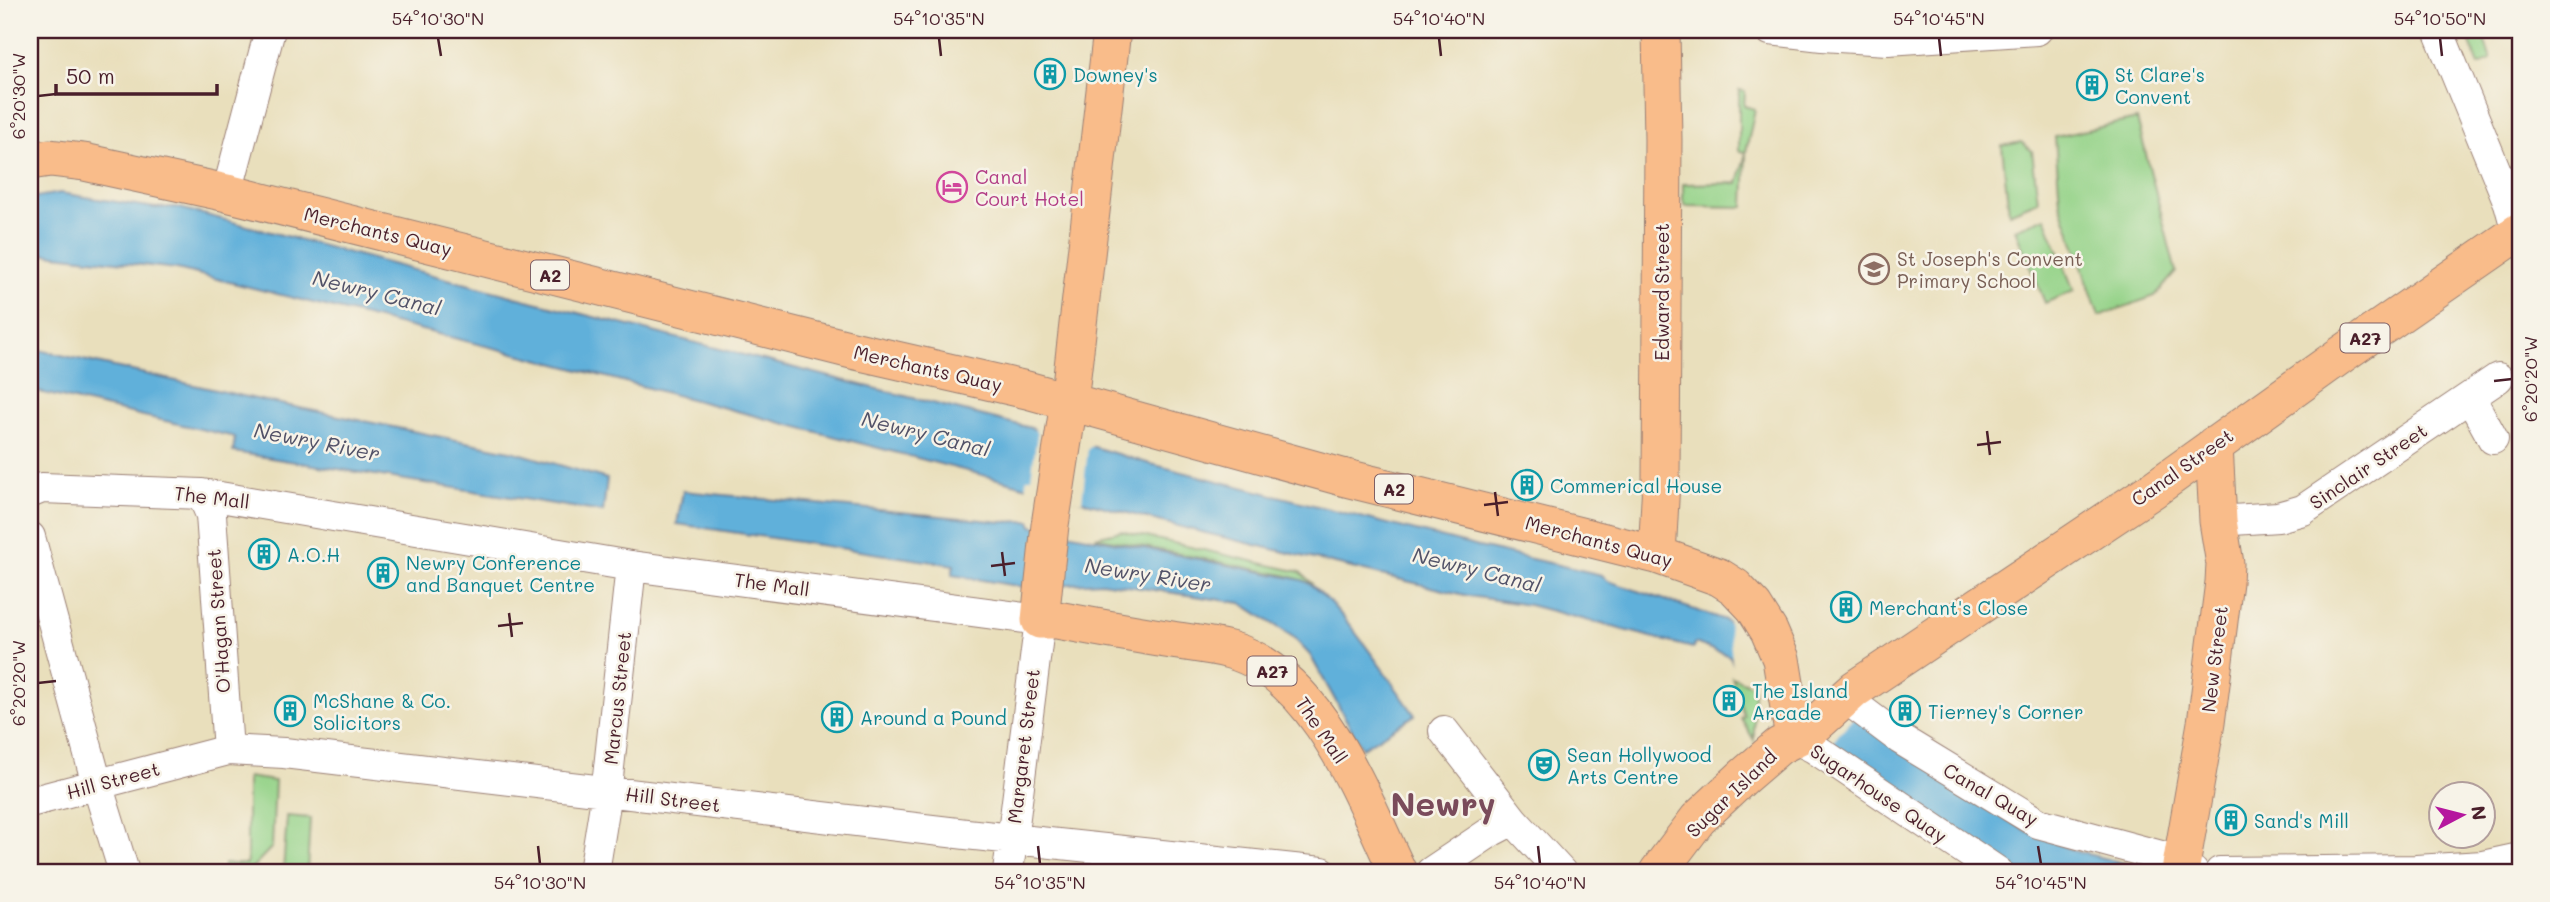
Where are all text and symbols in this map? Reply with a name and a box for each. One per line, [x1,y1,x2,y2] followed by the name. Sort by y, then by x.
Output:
[392,6,484,30] text: 54°10'30"N
[893,6,985,30] text: 54°10'35"N
[1393,6,1485,30] text: 54°10'40"N
[1893,6,1985,30] text: 54°10'45"N
[2394,6,2486,30] text: 54°10'50"N
[56,52,217,96] scale bar
[6,53,30,139] text: 6°20'30"W
[1033,57,1067,91] building icon: Downey's
[66,62,115,89] text: 50 m
[1073,62,1158,87] place label: Downey's
[2115,62,2205,109] place label: St Clare's Convent
[2075,68,2109,102] building icon: St Clare's Convent
[975,164,1084,211] place label: Canal Court Hotel
[935,170,969,204] hotel icon: Canal Court Hotel
[302,201,454,261] street label: Merchants Quay
[1649,223,1674,361] street label: Edward Street
[1897,246,2083,293] place label: St Joseph's Convent Primary School
[1857,252,1891,286] school or university icon: St Joseph's Convent Primary School
[531,260,569,290] road number: A2
[310,263,445,321] water label: Newry Canal
[2340,324,2390,352] road number: A27
[2518,336,2542,422] text: 6°20'20"W
[851,339,1005,397] street label: Merchants Quay
[859,404,994,462] water label: Newry Canal
[252,416,382,466] water label: Newry River
[2304,417,2432,515] street label: Sinclair Street
[2126,423,2238,511] street label: Canal Street
[1510,468,1544,502] building icon: Commerical House
[1550,473,1722,498] place label: Commerical House
[1375,475,1413,504] road number: A2
[173,480,251,514] street label: The Mall
[1523,509,1675,573] street label: Merchants Quay
[247,537,281,571] building icon: A.O.H
[1410,540,1545,598] water label: Newry Canal
[287,542,340,567] place label: A.O.H
[200,548,236,694] street label: O'Hagan Street
[406,550,595,597] place label: Newry Conference and Banquet Centre
[1083,551,1213,597] water label: Newry River
[366,556,400,590] building icon: Newry Conference and Banquet Centre
[733,566,811,602] street label: The Mall
[1829,590,1863,624] building icon: Merchant's Close
[1869,595,2028,620] place label: Merchant's Close
[2195,604,2233,714] street label: New Street
[598,630,636,766] street label: Marcus Street
[6,640,30,726] text: 6°20'20"W
[1248,656,1296,686] road number: A27
[1001,667,1045,825] street label: Margaret Street
[1752,678,1848,725] place label: The Island Arcade
[1712,684,1746,718] building icon: The Island Arcade
[313,688,451,735] place label: McShane & Co. Solicitors
[1290,692,1354,768] street label: The Mall
[273,694,307,728] building icon: McShane & Co. Solicitors
[1888,694,1922,728] building icon: Tierney's Corner
[1928,699,2084,724] place label: Tierney's Corner
[820,700,854,734] building icon: Around a Pound
[860,705,1007,730] place label: Around a Pound
[1806,738,1952,848] street label: Sugarhouse Quay
[1567,742,1712,789] place label: Sean Hollywood Arts Centre
[1680,744,1782,842] street label: Sugar Island
[1527,748,1561,782] theatre icon: Sean Hollywood Arts Centre
[64,756,162,804] street label: Hill Street
[1939,757,2043,831] street label: Canal Quay
[2428,780,2498,850] north arrow
[624,781,722,817] street label: Hill Street
[1390,781,1496,825] district label: Newry
[2214,803,2248,837] building icon: Sand's Mill
[2466,804,2493,822] text: N
[2254,808,2349,833] place label: Sand's Mill
[494,870,586,894] text: 54°10'30"N
[994,870,1086,894] text: 54°10'35"N
[1494,870,1586,894] text: 54°10'40"N
[1995,870,2087,894] text: 54°10'45"N

